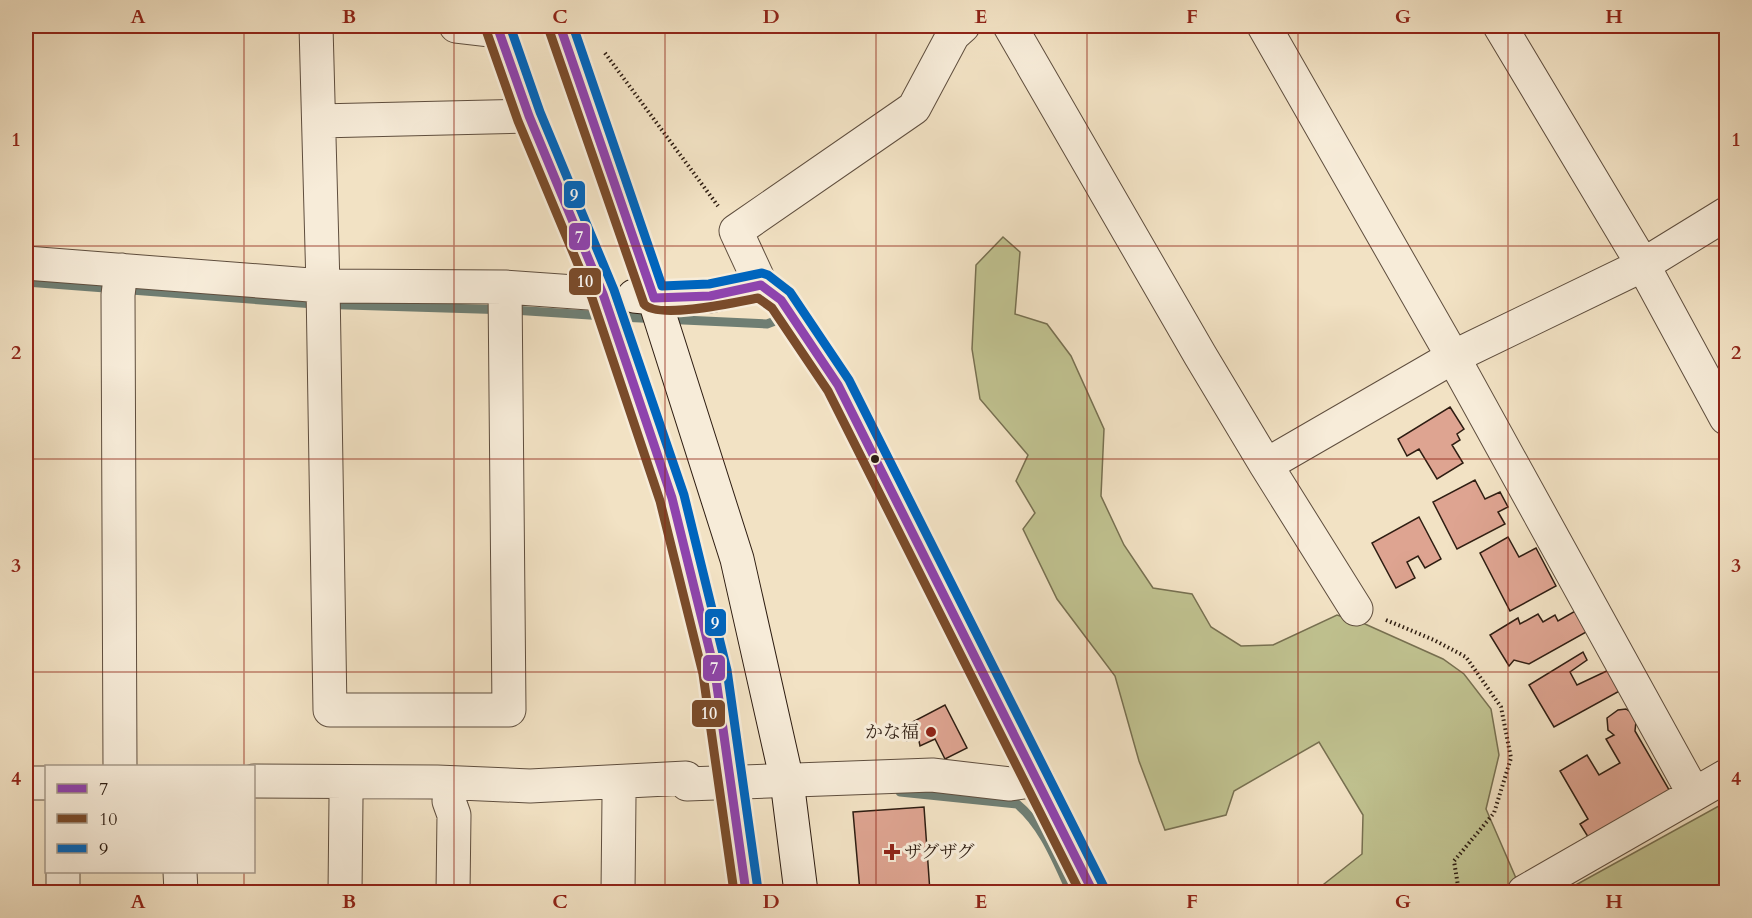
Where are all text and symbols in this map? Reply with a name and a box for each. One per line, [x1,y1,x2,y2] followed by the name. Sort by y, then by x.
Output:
[130,3,146,30] text: A
[342,3,356,30] text: B
[552,3,568,30] text: C
[762,3,780,30] text: D
[975,3,987,30] text: E
[1186,3,1198,30] text: F
[1395,3,1411,30] text: G
[1605,3,1623,30] text: H
[11,126,21,153] text: 1
[1731,126,1741,153] text: 1
[563,180,586,209] line badge: 9
[570,185,578,207] text: 9
[568,222,591,251] line badge: 7
[575,227,583,249] text: 7
[568,267,602,296] line badge: 10
[577,271,593,293] text: 10
[11,339,21,366] text: 2
[1731,339,1741,366] text: 2
[869,453,881,465] unlabelled marker
[11,552,21,579] text: 3
[1731,552,1741,579] text: 3
[704,608,727,637] line badge: 9
[711,613,719,635] text: 9
[702,654,726,682] line badge: 7
[710,658,718,680] text: 7
[691,699,726,728] line badge: 10
[701,703,717,725] text: 10
[865,720,919,745] place label: かな福
[924,725,938,739] marker: かな福
[11,765,21,792] text: 4
[45,765,255,873] legend
[1731,765,1741,792] text: 4
[99,777,108,802] text: 7
[99,807,117,832] text: 10
[99,837,108,862] text: 9
[904,840,975,865] place label: ザグザグ
[885,845,899,859] marker: ザグザグ
[130,888,146,915] text: A
[342,888,356,915] text: B
[552,888,568,915] text: C
[762,888,780,915] text: D
[975,888,987,915] text: E
[1186,888,1198,915] text: F
[1395,888,1411,915] text: G
[1605,888,1623,915] text: H

